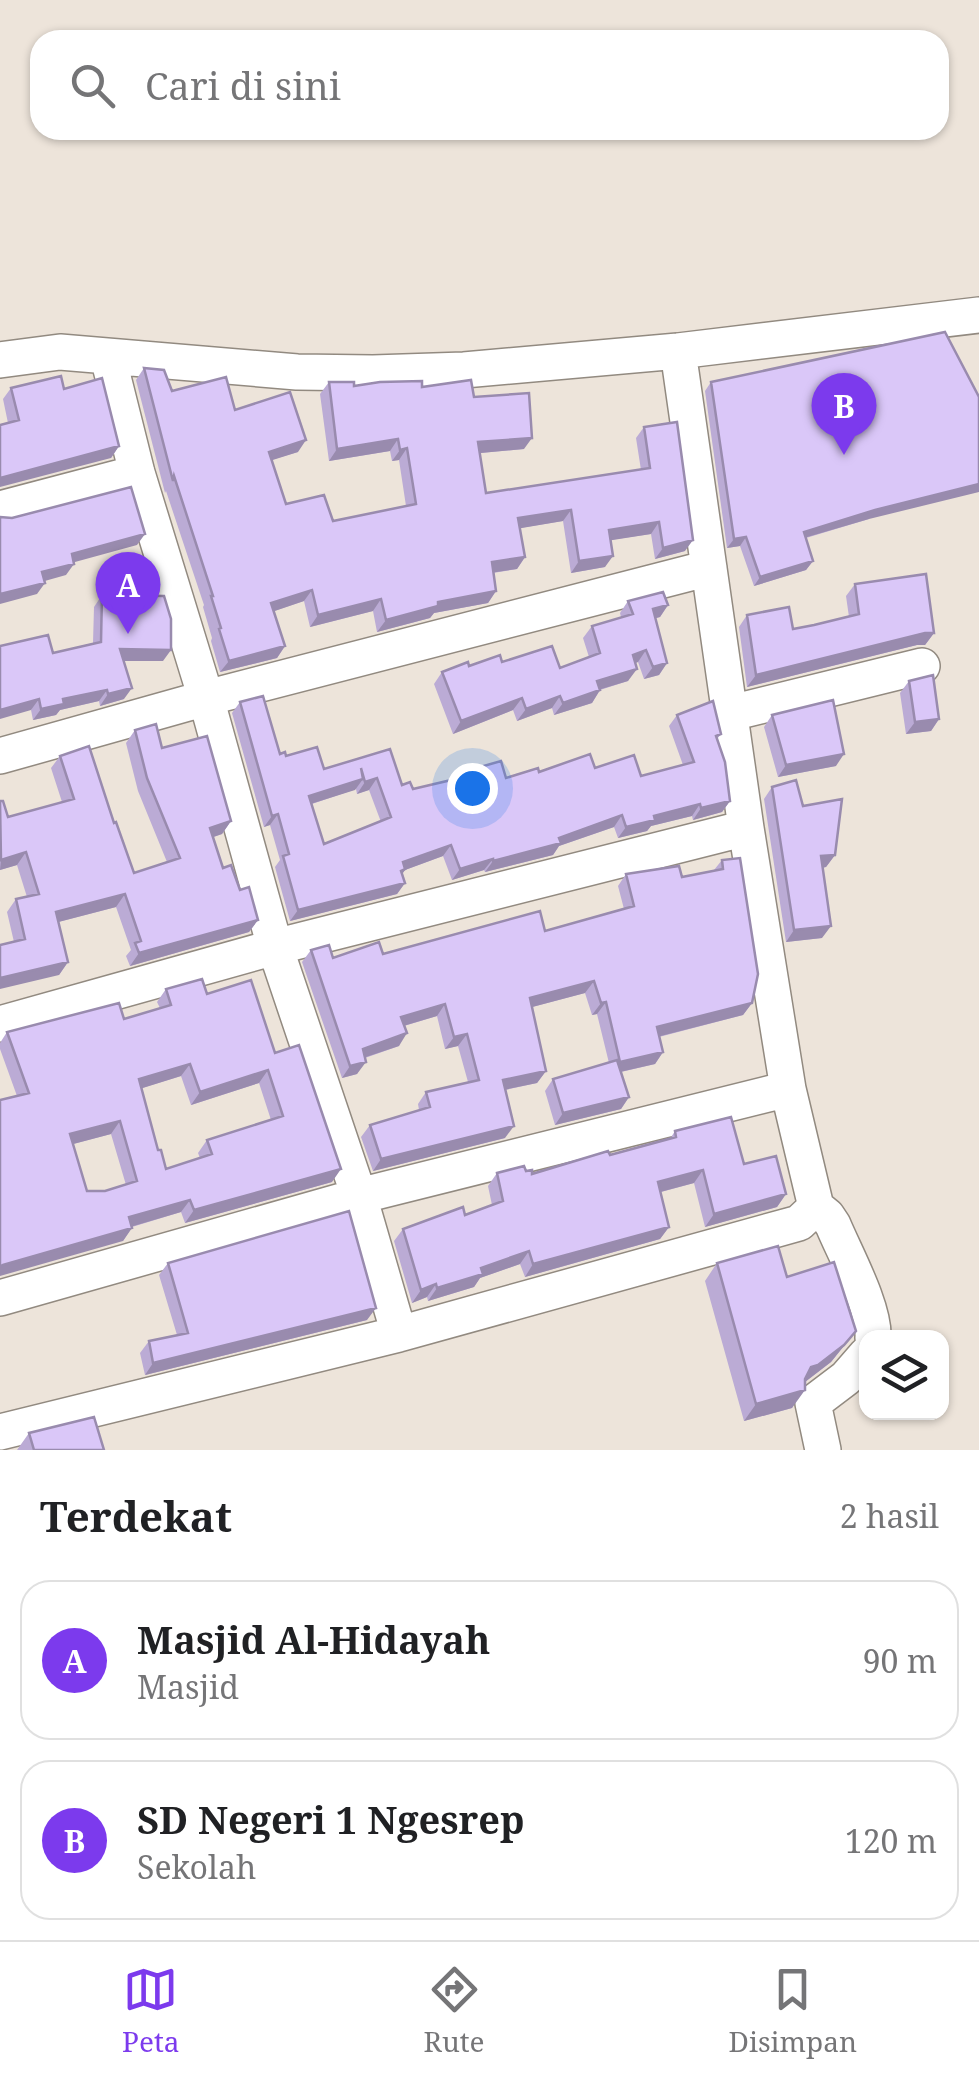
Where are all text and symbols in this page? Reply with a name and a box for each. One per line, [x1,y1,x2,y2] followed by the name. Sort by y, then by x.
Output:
[30,30,949,140] search box
[65,58,120,113] icon: search
[145,59,341,111] text: Cari di sini
[812,372,876,455] pin: B
[96,552,160,634] pin: A
[447,763,498,814] your location
[859,1330,949,1420] map controls
[859,1330,949,1420] button: layers
[40,1487,232,1544] text: Terdekat
[840,1494,939,1537] text: 2 hasil
[137,1613,490,1665] text: Masjid Al-Hidayah
[62,1639,87,1682] text: A
[863,1639,937,1682] text: 90 m
[137,1665,239,1708] text: Masjid
[137,1793,525,1845] text: SD Negeri 1 Ngesrep
[64,1819,85,1862] text: B
[845,1819,937,1862] text: 120 m
[137,1845,256,1888] text: Sekolah
[122,1962,180,2060] tab: Peta
[424,1962,485,2060] tab: Rute
[729,1962,857,2060] tab: Disimpan

